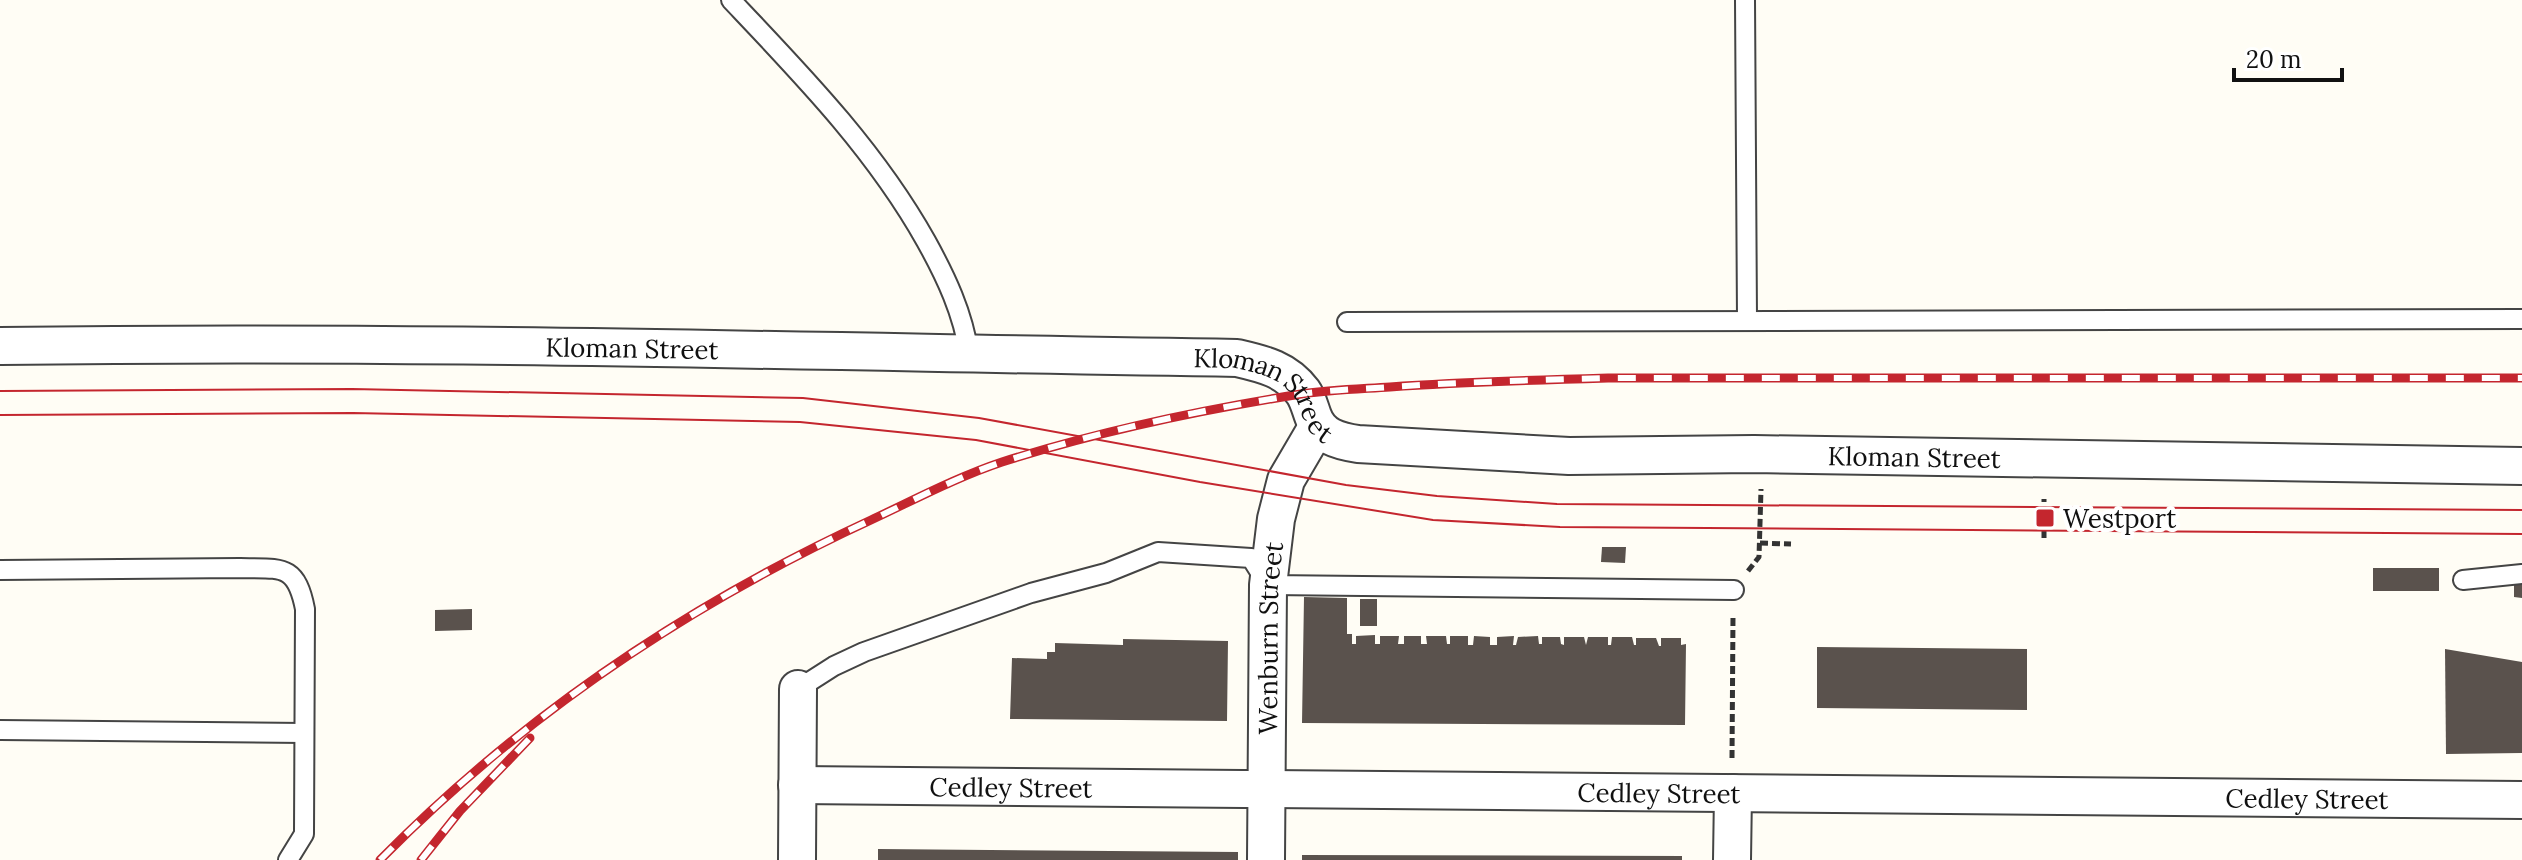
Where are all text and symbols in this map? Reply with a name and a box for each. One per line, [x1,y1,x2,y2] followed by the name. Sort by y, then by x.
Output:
[2234,32,2342,82] scale bar
[2246,44,2302,75] text: 20 m
[545,330,719,366] street label: Kloman Street
[1193,341,1340,450] street label: Kloman Street
[1827,439,2001,474] street label: Kloman Street
[2063,502,2176,535] place label: Westport
[2034,507,2056,529] marker: Westport
[1250,540,1290,735] street label: Wenburn Street
[929,770,1093,804] street label: Cedley Street
[1577,775,1741,810] street label: Cedley Street
[2225,781,2389,815] street label: Cedley Street

